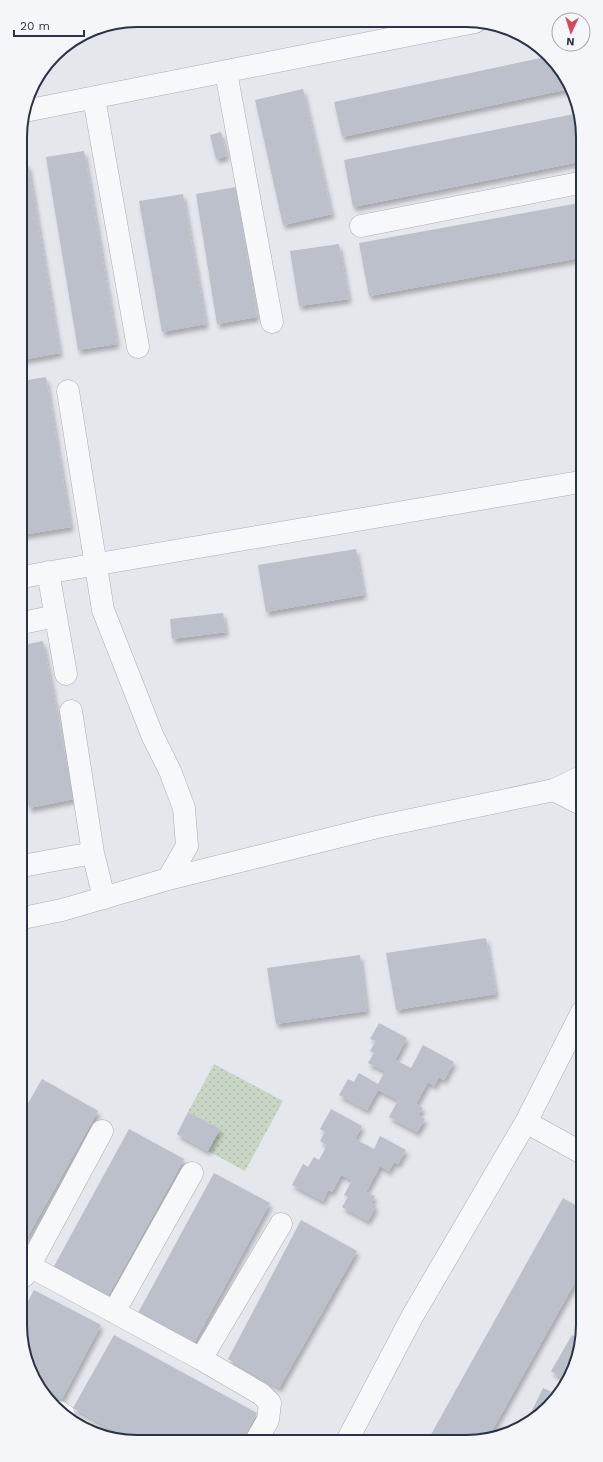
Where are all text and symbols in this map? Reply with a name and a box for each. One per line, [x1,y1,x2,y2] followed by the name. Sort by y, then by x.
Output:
[14,12,84,38] scale bar
[551,12,591,52] north arrow
[20,19,50,33] text: 20 m
[566,35,575,48] text: N

